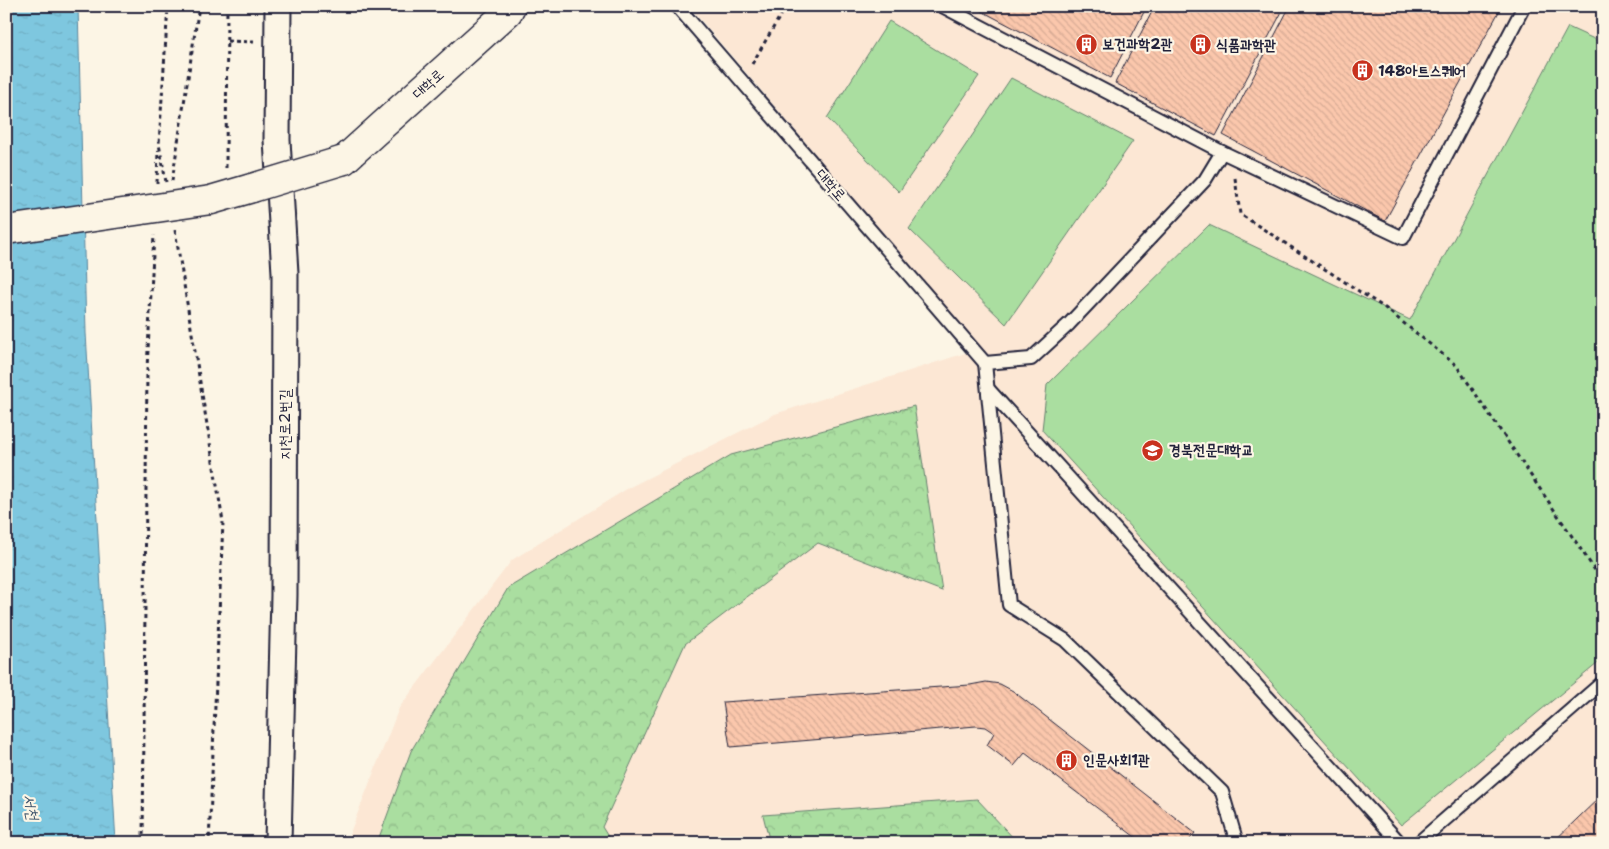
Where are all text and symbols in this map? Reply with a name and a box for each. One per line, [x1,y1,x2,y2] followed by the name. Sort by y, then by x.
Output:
[1074,32,1098,56] building icon: 보건과학2관
[1188,33,1212,57] building icon: 식품과학관
[1102,34,1173,54] place label: 보건과학2관
[1216,35,1276,55] place label: 식품과학관
[1350,59,1374,83] building icon: 148아트스퀘어
[1378,61,1466,81] place label: 148아트스퀘어
[408,64,448,104] street label: 대학로
[812,165,850,205] street label: 대학로
[275,389,295,459] street label: 지천로2번길
[1141,438,1165,462] school or university icon: 경북전문대학교
[1169,440,1254,460] place label: 경북전문대학교
[1055,748,1079,772] building icon: 인문사회1관
[1083,750,1150,770] place label: 인문사회1관
[18,792,44,824] water label: 서천

